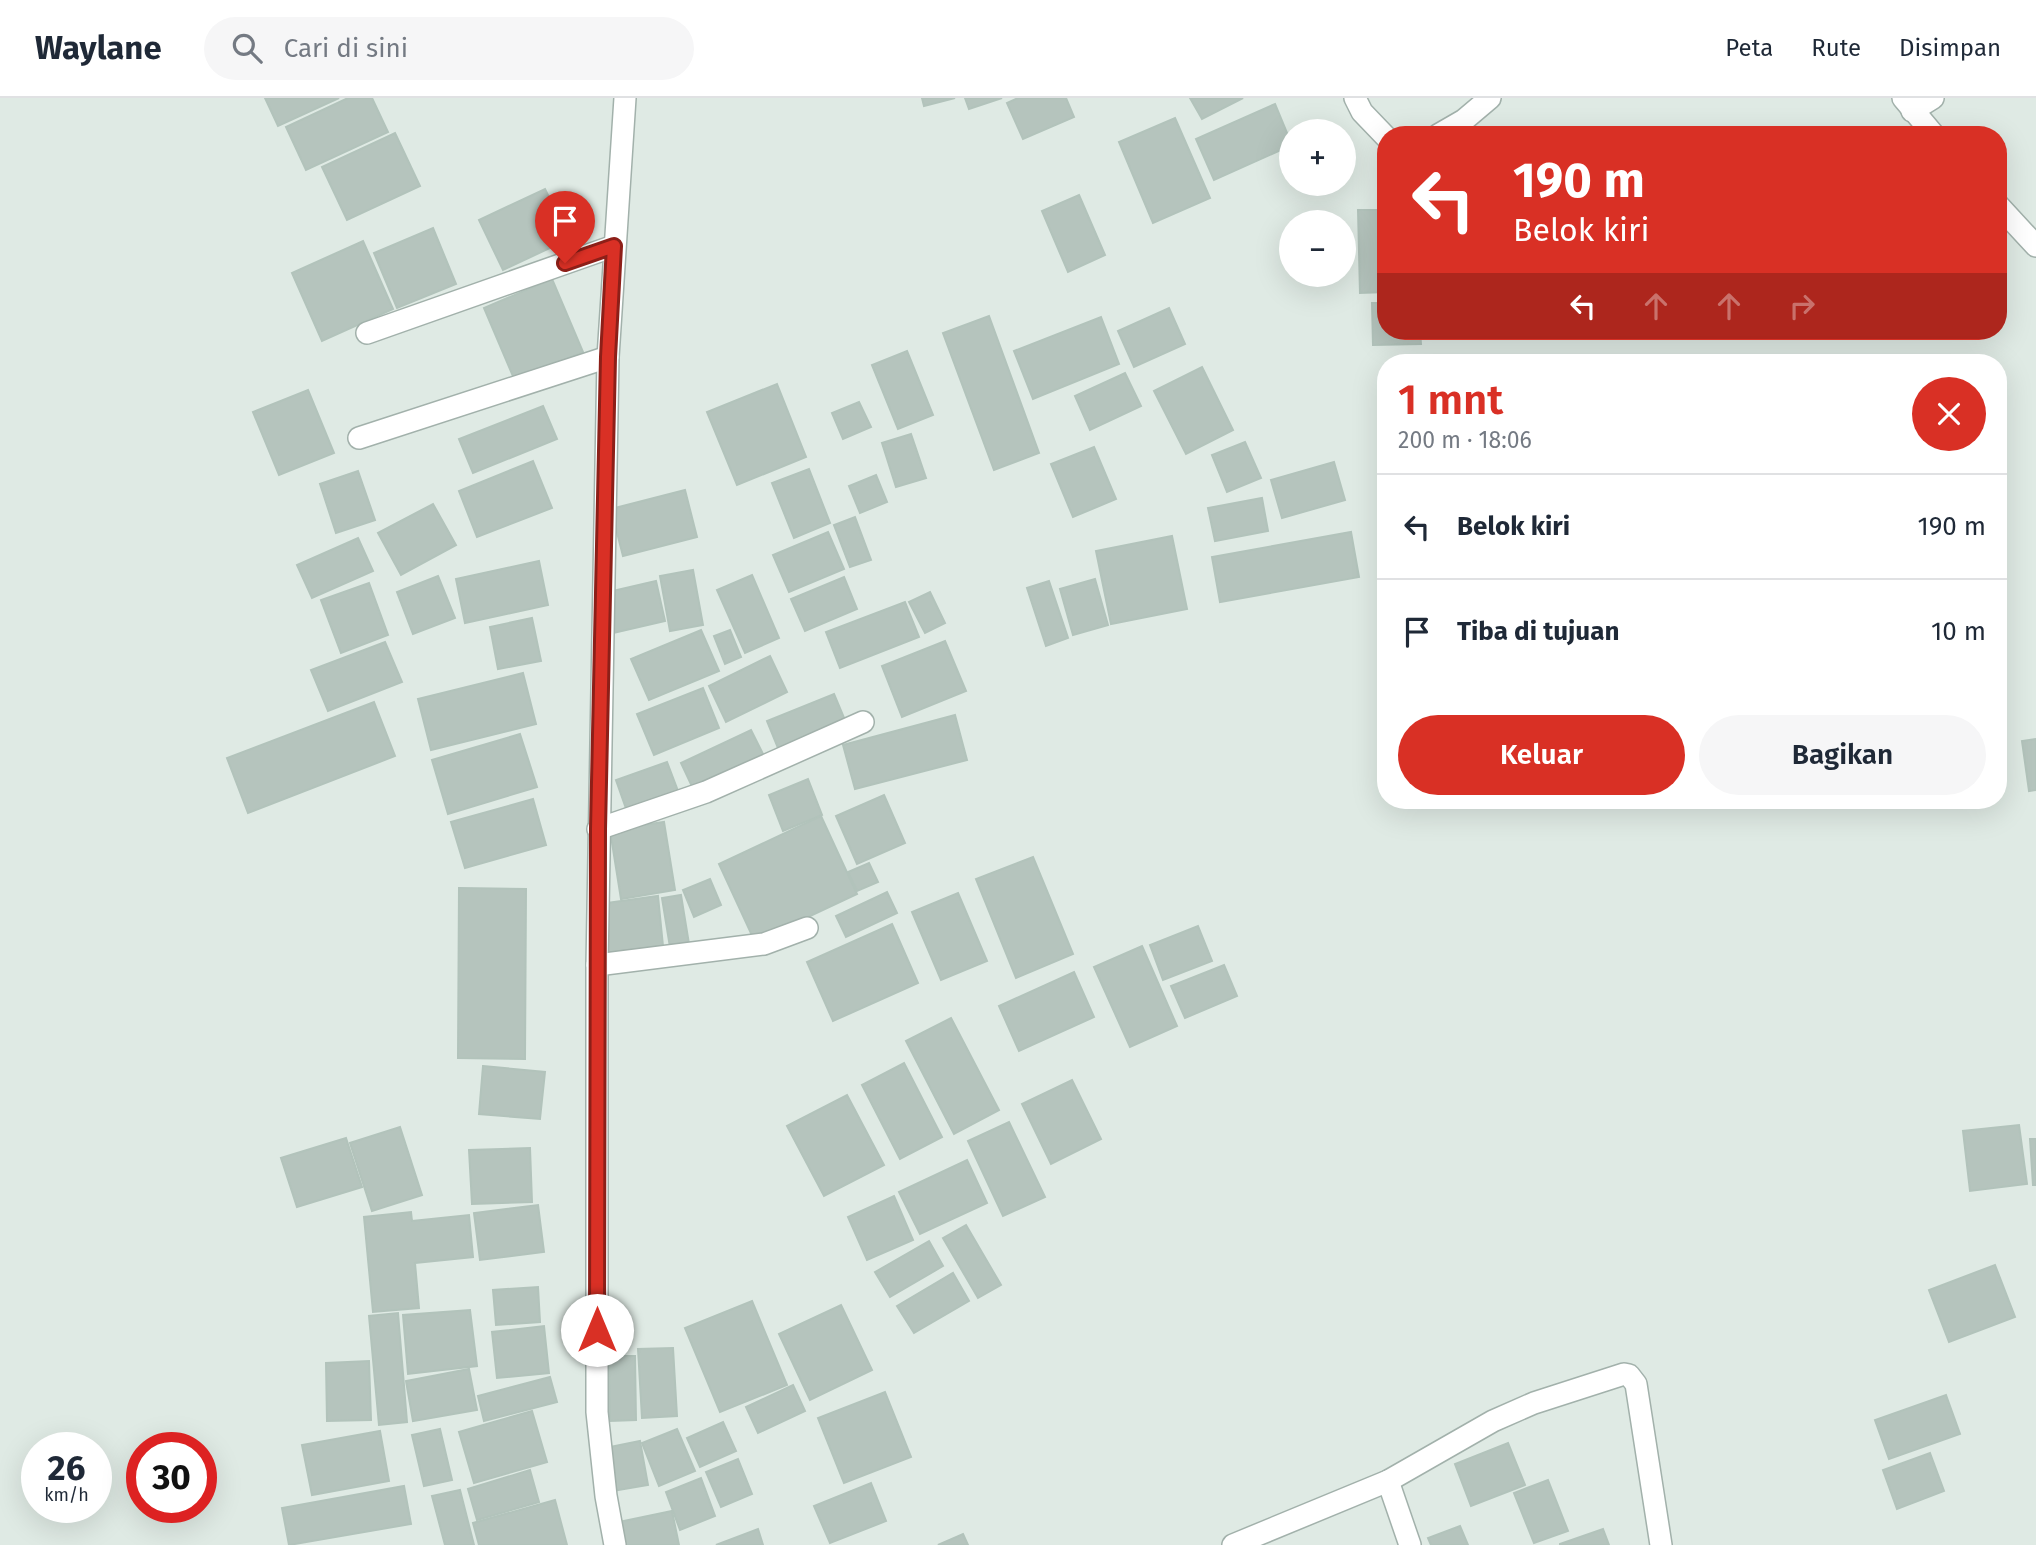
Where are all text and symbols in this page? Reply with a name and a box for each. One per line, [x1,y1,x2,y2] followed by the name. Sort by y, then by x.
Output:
[204,17,694,80] search box
[35,28,162,68] text: Waylane
[228,29,266,67] icon: search
[284,33,408,64] text: Cari di sini
[1725,34,1773,62] text: Peta
[1811,34,1861,62] text: Rute
[1899,34,2001,62] text: Disimpan
[1279,119,1356,287] map controls
[1279,119,1356,196] button: +
[1513,151,1645,210] text: 190 m
[1398,154,1489,245] icon: left
[535,191,595,263] pin
[546,202,584,240] icon: arrive
[1279,210,1356,287] button: −
[1513,211,1649,249] text: Belok kiri
[1564,287,1602,325] icon: left
[1637,287,1675,325] icon: ahead
[1710,287,1748,325] icon: ahead
[1783,287,1821,325] icon: right
[1398,375,1503,425] text: 1 mnt
[1912,377,1986,451] button: close
[1398,426,1532,454] text: 200 m · 18:06
[1398,508,1436,546] icon: left
[1457,511,1570,542] text: Belok kiri
[1917,511,1986,542] text: 190 m
[1398,613,1436,651] icon: arrive
[1457,616,1619,647] text: Tiba di tujuan
[1931,616,1986,647] text: 10 m
[1398,715,1685,795] button: Keluar
[1699,715,1986,795] button: Bagikan
[560,1293,634,1367] position arrow
[126,1432,217,1523] speed limit sign: 30
[48,1447,85,1489] text: 26
[44,1484,89,1506] text: km/h

